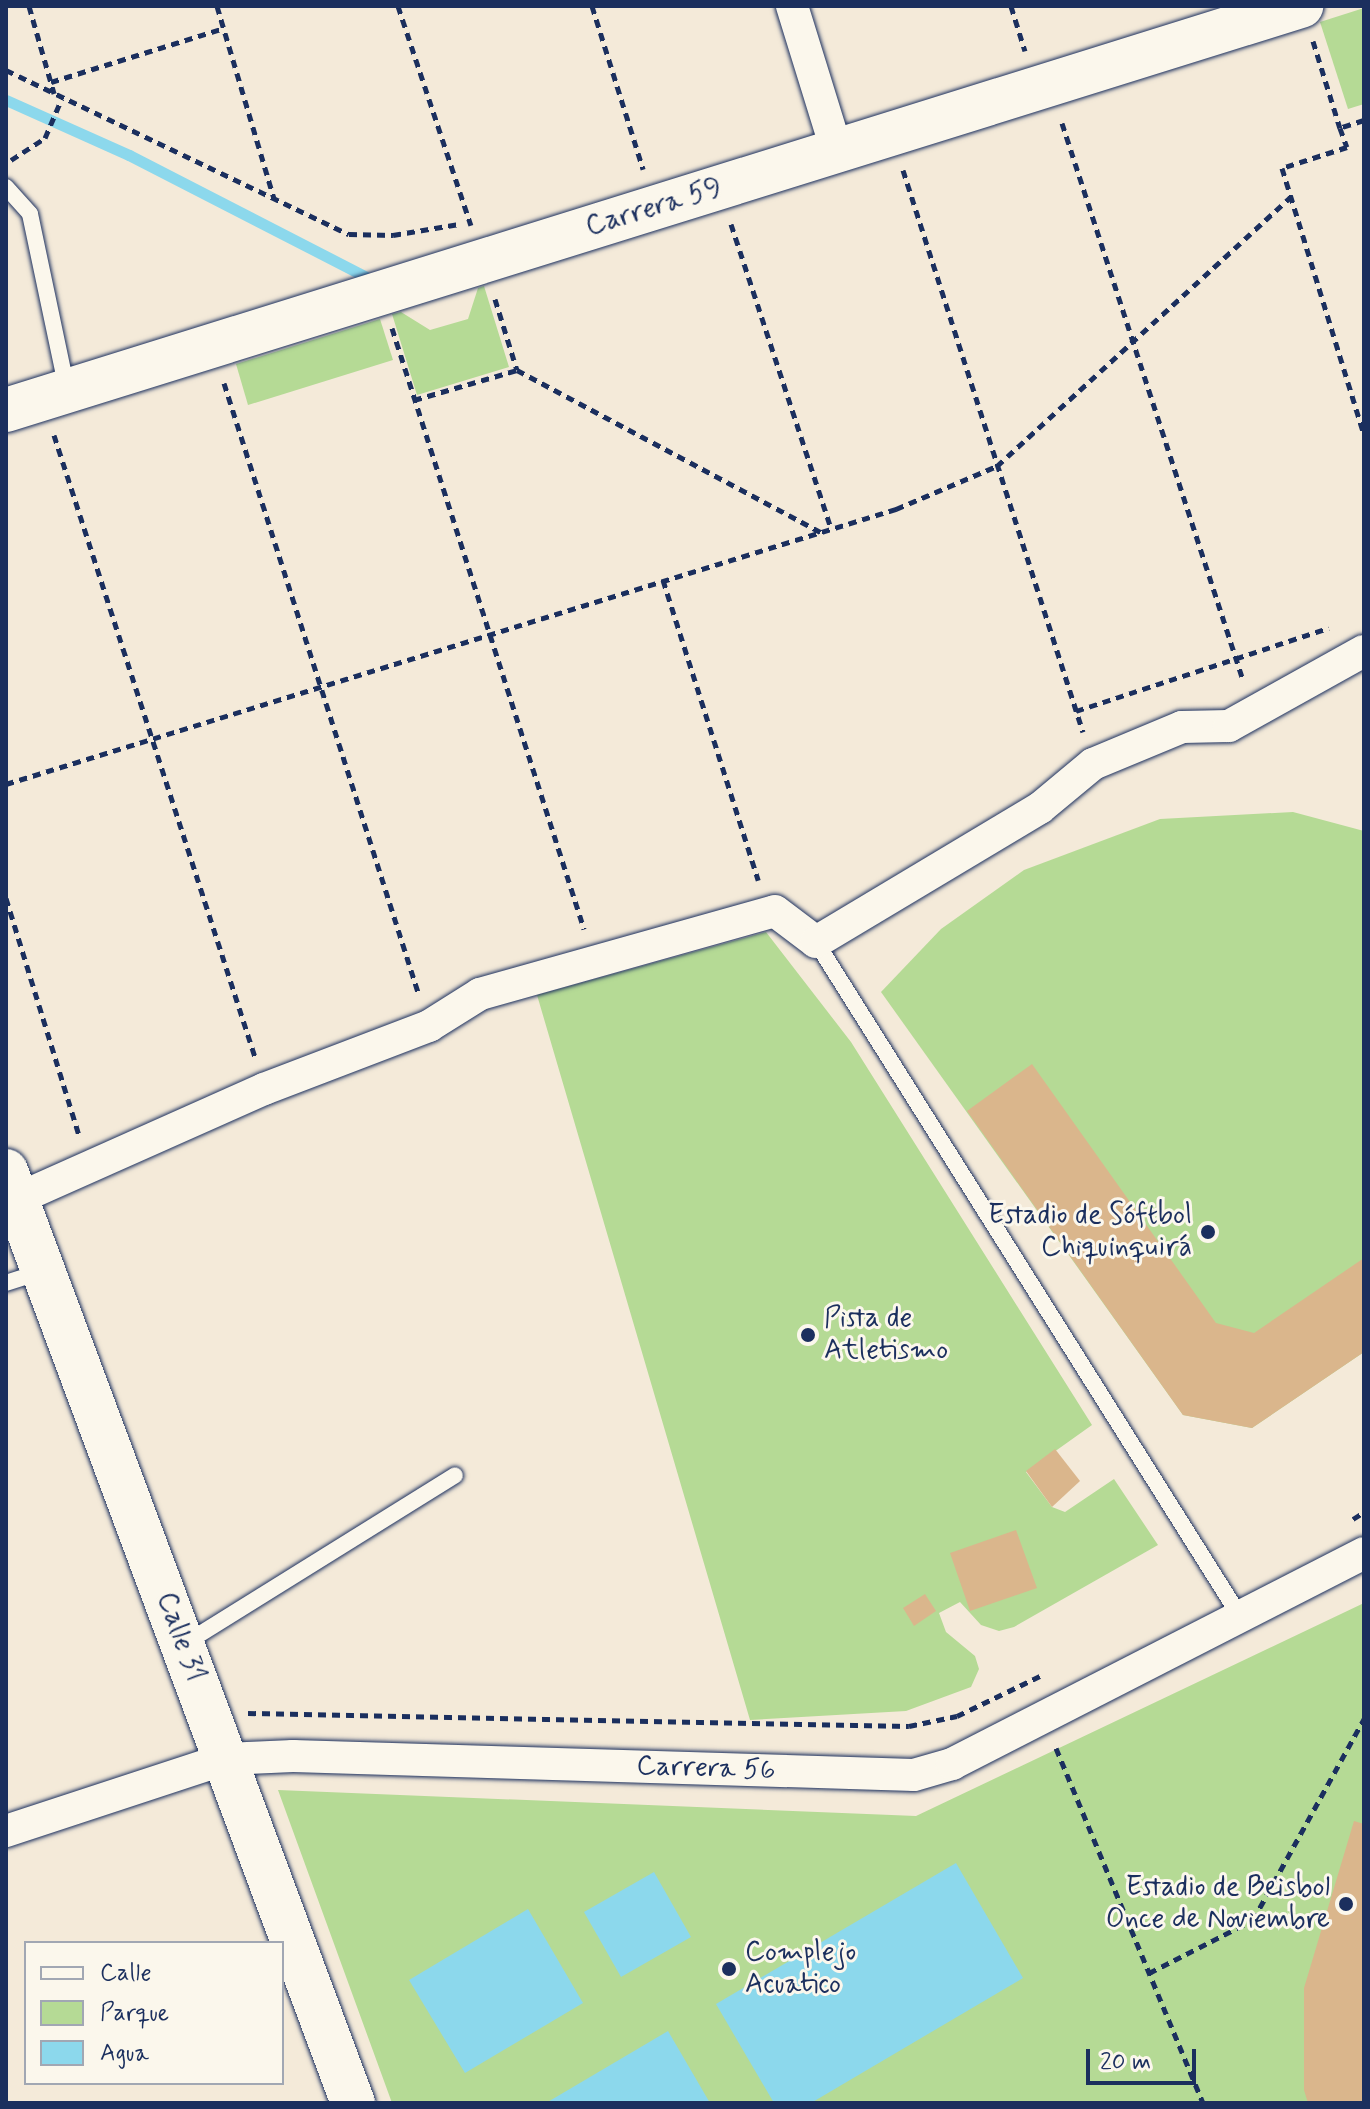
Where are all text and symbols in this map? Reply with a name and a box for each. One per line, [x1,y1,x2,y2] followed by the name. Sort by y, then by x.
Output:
[582,171,726,245] street label: Carrera 59
[987,1199,1192,1265] place label: Estadio de Sóftbol Chiquinquirá
[1199,1223,1217,1241] marker: Estadio de Sóftbol Chiquinquirá
[824,1302,948,1368] place label: Pista de Atletismo
[799,1326,817,1344] marker: Pista de Atletismo
[148,1588,212,1686] street label: Calle 31
[636,1750,776,1788] street label: Carrera 56
[1107,1871,1330,1937] place label: Estadio de Beisbol Once de Noviembre
[1337,1895,1355,1913] marker: Estadio de Beisbol Once de Noviembre
[745,1936,856,2002] place label: Complejo Acuatico
[24,1941,284,2085] legend
[100,1958,152,1989] text: Calle
[720,1960,738,1978] marker: Complejo Acuatico
[100,1998,169,2029] text: Parque
[1090,2033,1200,2083] scale bar
[100,2038,149,2069] text: Agua
[1100,2047,1151,2078] text: 20 m

